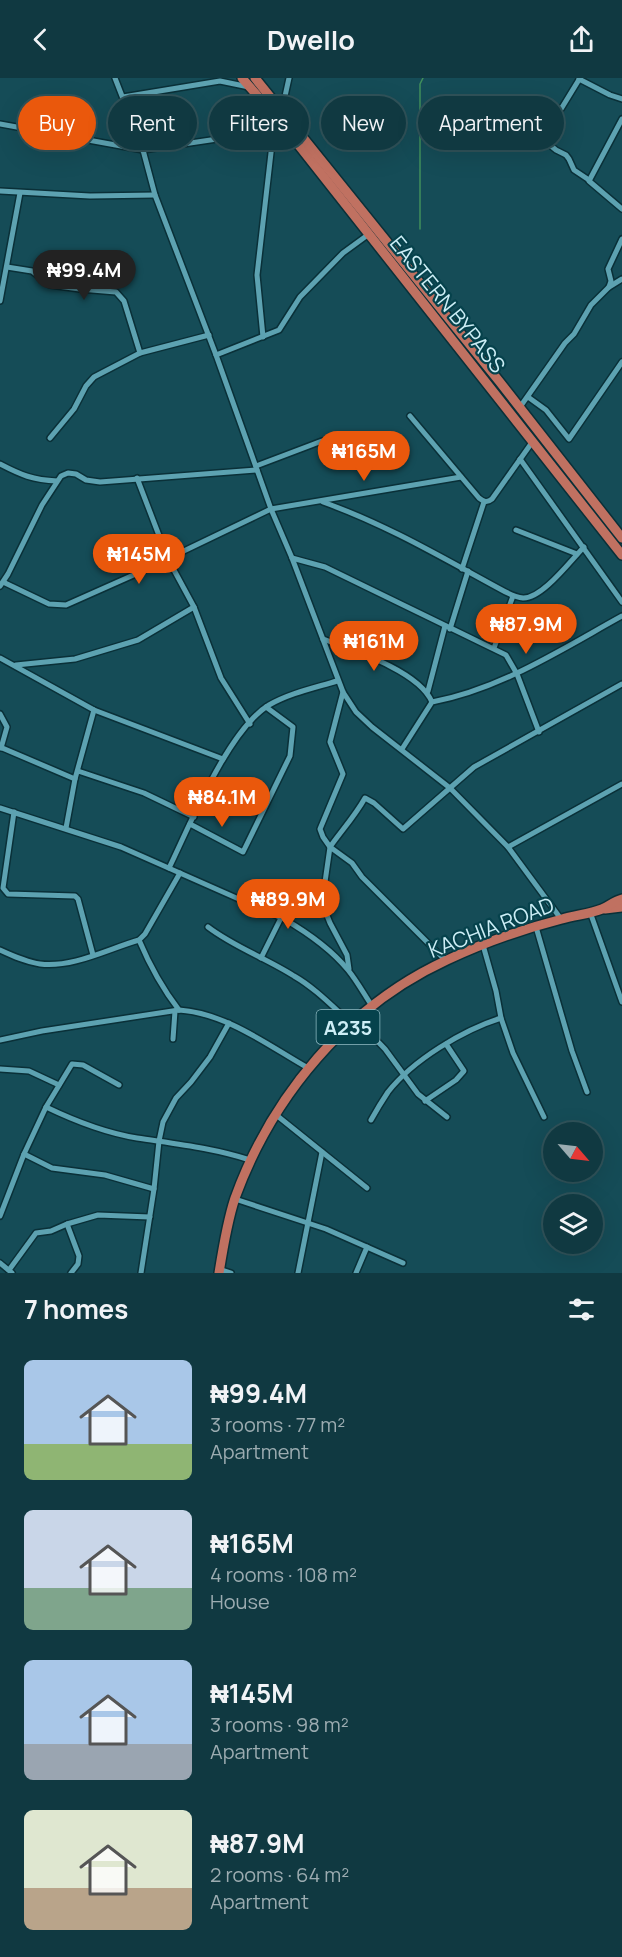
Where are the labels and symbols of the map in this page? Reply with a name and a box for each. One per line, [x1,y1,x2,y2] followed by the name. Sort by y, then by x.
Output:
[384,230,512,378] street label: EASTERN BYPASS
[35,250,133,301] pin: ₦99.4M
[322,431,406,482] pin: ₦165M
[97,534,181,585] pin: ₦145M
[477,604,575,655] pin: ₦87.9M
[332,621,416,672] pin: ₦161M
[173,777,271,828] pin: ₦84.1M
[239,879,337,930] pin: ₦89.9M
[424,890,558,964] street label: KACHIA ROAD
[316,1010,380,1044] road number: A235
[543,1122,603,1182] north arrow

